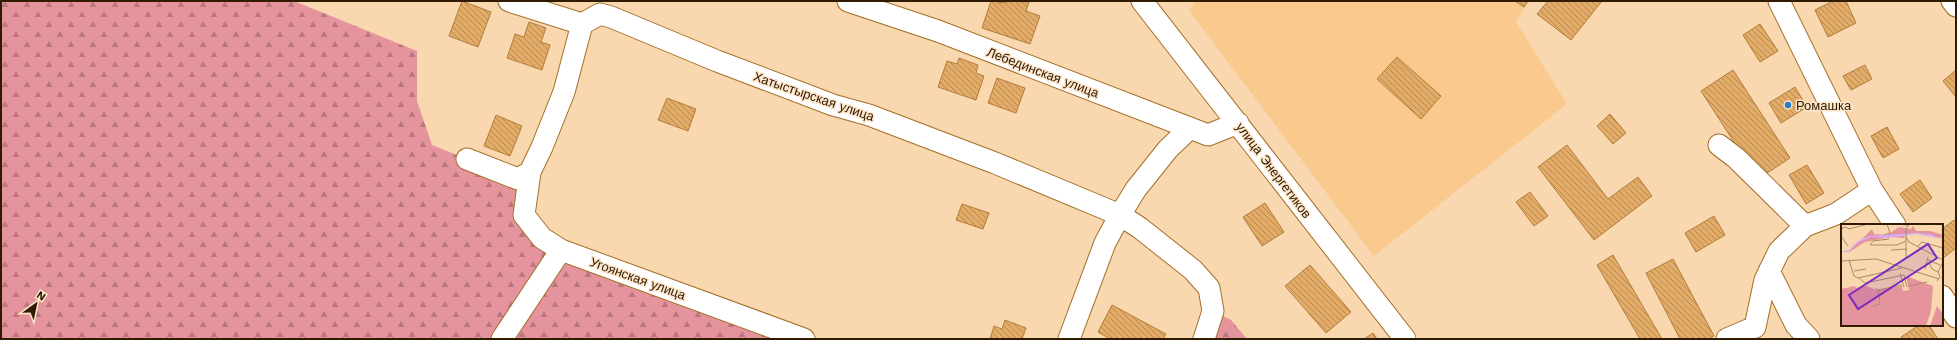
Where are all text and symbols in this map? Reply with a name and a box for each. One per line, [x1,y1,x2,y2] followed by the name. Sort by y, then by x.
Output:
[985,44,1102,101] street label: Лебединская улица
[751,69,877,124] street label: Хатыстырская улица
[1796,98,1852,113] place label: Ромашка
[1783,100,1793,110] marker: Ромашка
[1233,120,1314,221] street label: улица Энергетиков
[1841,224,1943,326] inset map
[588,254,688,303] street label: Угоянская улица
[16,284,56,324] north arrow
[34,288,48,304] text: N

